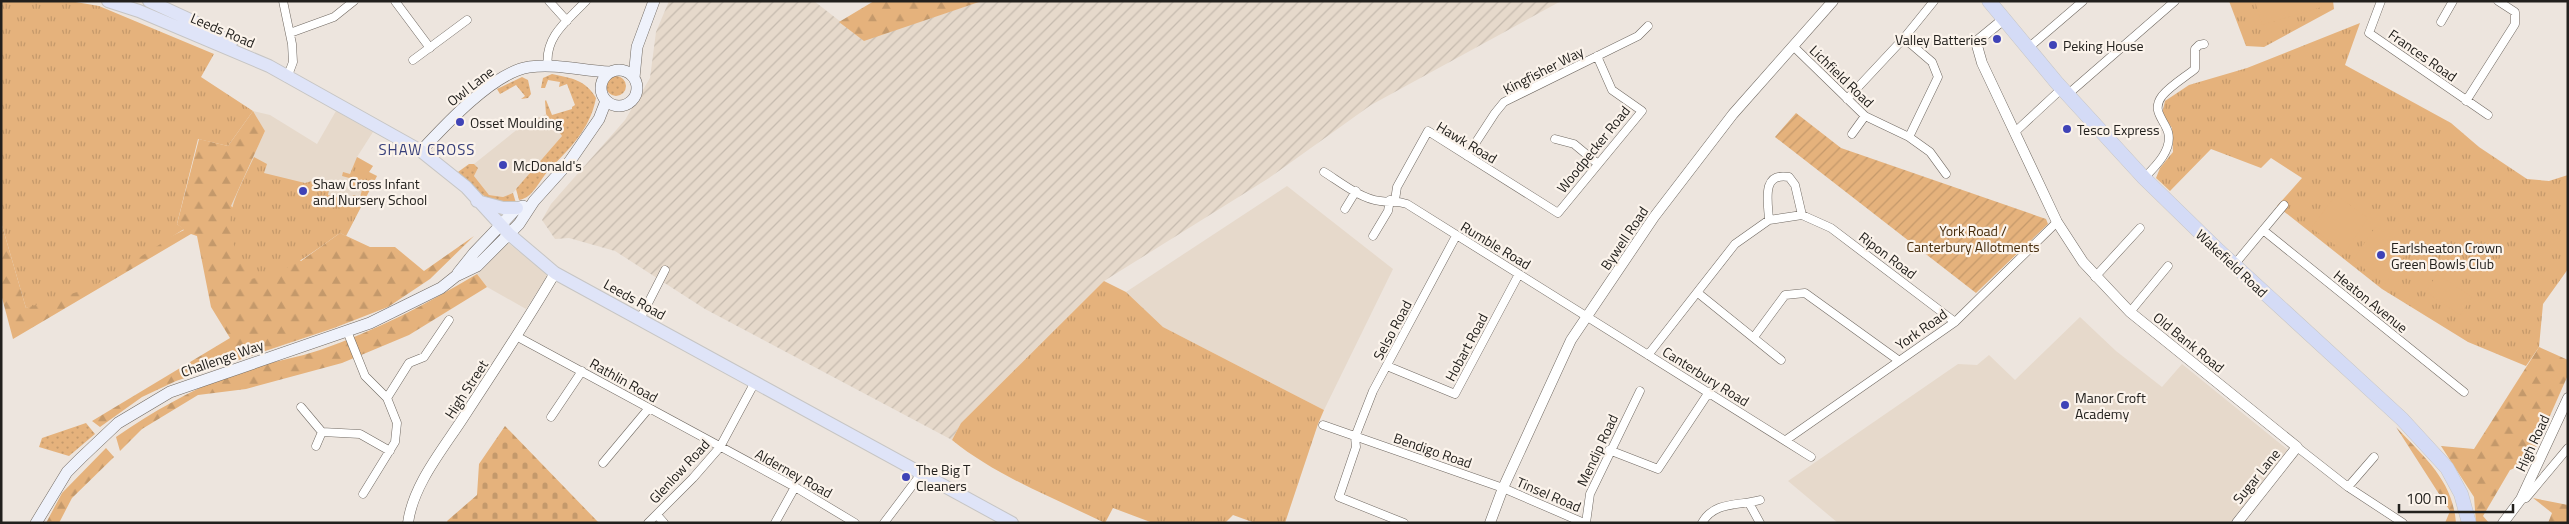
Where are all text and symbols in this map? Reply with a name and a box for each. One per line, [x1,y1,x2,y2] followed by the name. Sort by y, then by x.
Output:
[188,7,258,53] street label: Leeds Road
[2384,24,2462,86] street label: Frances Road
[1895,29,1987,50] place label: Valley Batteries
[1991,33,2003,45] marker: Valley Batteries
[2063,35,2144,56] place label: Peking House
[2047,39,2059,51] marker: Peking House
[1499,40,1587,99] street label: Kingfisher Way
[1805,40,1879,112] street label: Lichfield Road
[442,61,498,111] street label: Owl Lane
[1551,101,1635,197] street label: Woodpecker Road
[470,112,562,133] place label: Osset Moulding
[454,116,466,128] marker: Osset Moulding
[1433,116,1501,168] street label: Hawk Road
[2077,119,2159,140] place label: Tesco Express
[2061,123,2073,135] marker: Tesco Express
[378,138,476,161] district label: SHAW CROSS
[513,155,582,176] place label: McDonald's
[497,159,509,171] marker: McDonald's
[313,173,427,210] place label: Shaw Cross Infant and Nursery School
[297,185,309,197] marker: Shaw Cross Infant and Nursery School
[1595,202,1653,274] street label: Bywell Road
[1457,216,1535,274] street label: Rumble Road
[1906,220,2040,257] park label: York Road / Canterbury Allotments
[2191,224,2273,302] street label: Wakefield Road
[1855,226,1921,284] street label: Ripon Road
[2391,237,2503,274] place label: Earlsheaton Crown Green Bowls Club
[2375,249,2387,261] marker: Earlsheaton Crown Green Bowls Club
[2329,264,2413,338] street label: Heaton Avenue
[600,273,670,325] street label: Leeds Road
[1367,296,1417,364] street label: Selso Road
[1891,304,1951,354] street label: York Road
[2149,307,2229,377] street label: Old Bank Road
[1439,309,1493,385] street label: Hobart Road
[178,334,267,382] street label: Challenge Way
[1659,341,1753,411] street label: Canterbury Road
[586,353,662,407] street label: Rathlin Road
[439,355,493,423] street label: High Street
[2075,387,2146,424] place label: Manor Croft Academy
[2059,399,2071,411] marker: Manor Croft Academy
[1571,410,1623,490] street label: Mendip Road
[2510,411,2554,475] street label: High Road
[1391,427,1475,473] street label: Bendigo Road
[644,434,714,508] street label: Glenlow Road
[752,443,836,503] street label: Alderney Road
[2227,444,2285,508] street label: Sugar Lane
[916,459,971,496] place label: The Big T Cleaners
[900,471,912,483] marker: The Big T Cleaners
[1514,471,1584,517] street label: Tinsel Road
[2399,482,2513,514] scale bar
[2406,487,2447,510] text: 100 m

